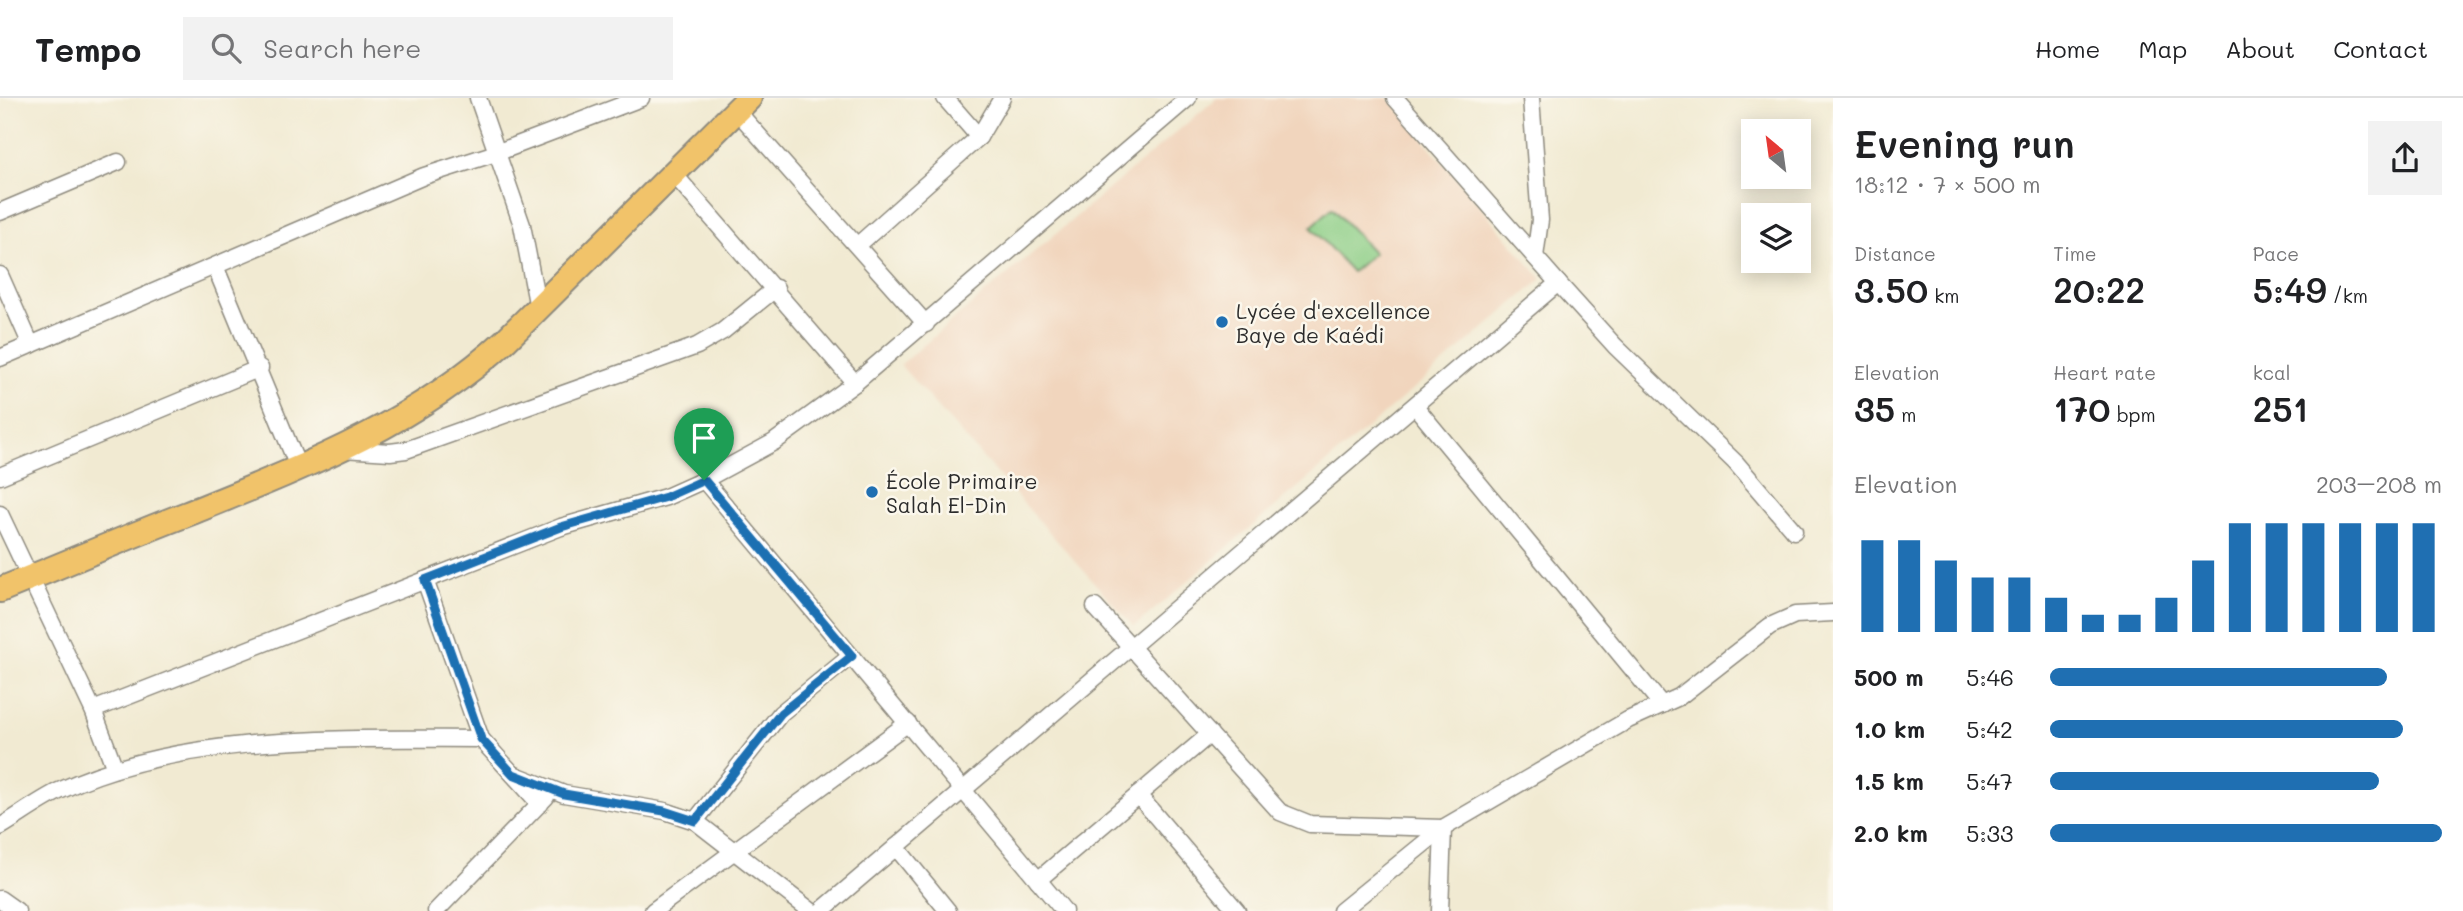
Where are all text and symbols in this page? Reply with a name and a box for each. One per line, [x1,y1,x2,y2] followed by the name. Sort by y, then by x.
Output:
[183,17,673,80] search box
[35,27,141,70] text: Tempo
[207,29,245,67] icon: search
[263,31,421,65] text: Search here
[2035,33,2100,64] text: Home
[2138,33,2187,64] text: Map
[2225,33,2295,64] text: About
[2333,33,2428,64] text: Contact
[1854,118,2075,168] text: Evening run
[1741,119,1811,189] north arrow
[1741,119,1811,273] map controls
[2368,121,2442,195] button: share
[1854,169,2041,199] text: 18:12 · 7 × 500 m
[1741,203,1811,273] button: layers
[1854,241,1936,266] text: Distance
[2053,241,2097,266] text: Time
[2253,241,2299,266] text: Pace
[1854,266,1928,312] text: 3.50
[2053,266,2145,312] text: 20:22
[2253,266,2327,312] text: 5:49
[1928,283,1959,308] text: km
[2327,283,2368,308] text: /km
[1236,297,1431,348] place label: Lycée d'excellence Baye de Kaédi
[1214,314,1230,330] marker: Lycée d'excellence Baye de Kaédi
[1854,360,1939,385] text: Elevation
[2053,360,2156,385] text: Heart rate
[2253,360,2291,385] text: kcal
[1854,385,1895,431] text: 35
[2053,385,2111,431] text: 170
[2253,385,2308,431] text: 251
[1895,402,1917,427] text: m
[2111,402,2156,427] text: bpm
[674,408,734,480] pin
[685,419,723,457] icon: arrive
[886,467,1037,518] place label: École Primaire Salah El-Din
[1854,469,1957,499] text: Elevation
[2316,469,2442,499] text: 203–208 m
[864,484,880,500] marker: École Primaire Salah El-Din
[1854,662,1924,692] text: 500 m
[1966,662,2014,692] text: 5:46
[1854,714,1925,744] text: 1.0 km
[1966,714,2013,744] text: 5:42
[1854,766,1924,796] text: 1.5 km
[1966,766,2013,796] text: 5:47
[1854,818,1928,848] text: 2.0 km
[1966,818,2014,848] text: 5:33

